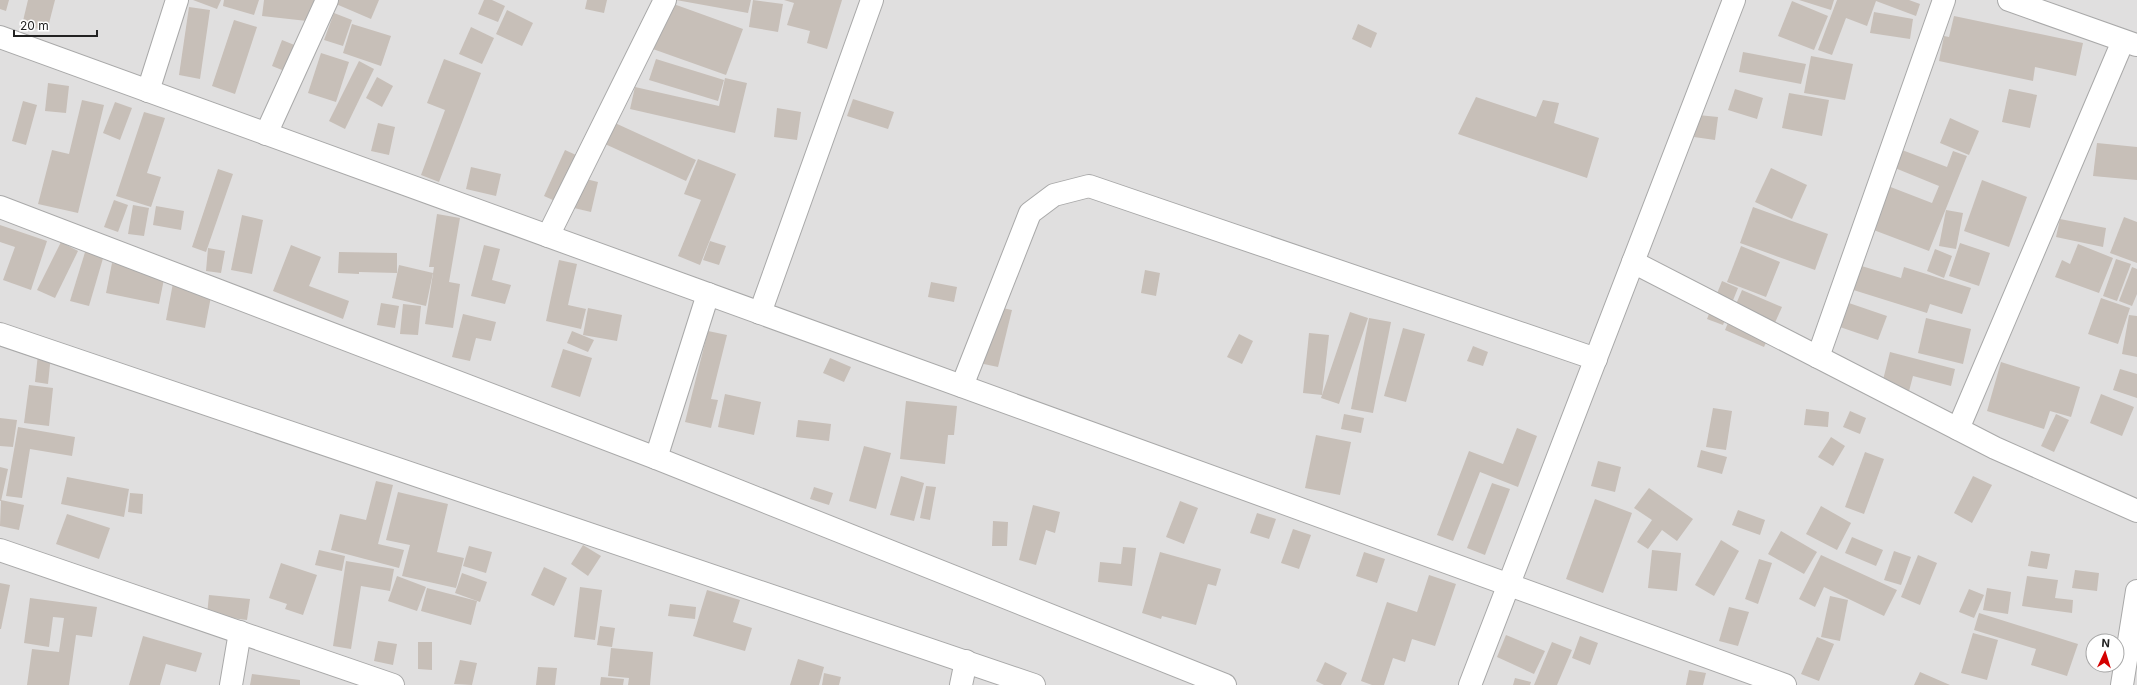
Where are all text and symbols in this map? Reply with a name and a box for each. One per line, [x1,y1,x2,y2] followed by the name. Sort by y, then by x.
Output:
[14,12,97,38] scale bar
[20,18,49,33] text: 20 m
[2085,633,2125,673] north arrow
[2101,636,2110,650] text: N

